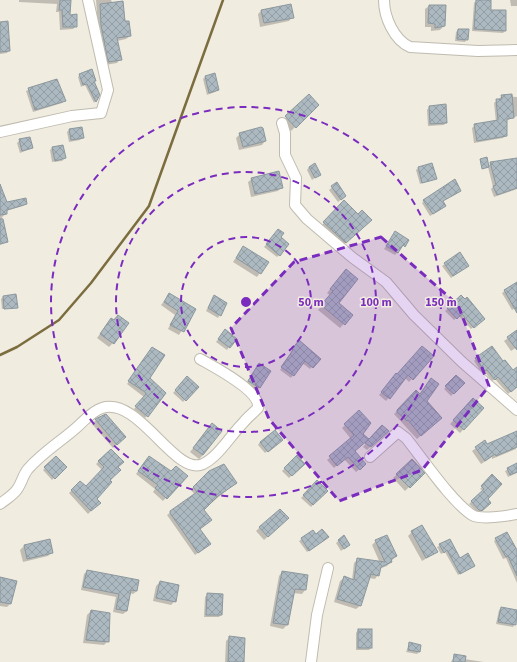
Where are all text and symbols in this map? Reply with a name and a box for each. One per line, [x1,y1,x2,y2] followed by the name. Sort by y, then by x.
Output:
[298,294,324,311] text: 50 m
[360,294,392,311] text: 100 m
[425,294,457,311] text: 150 m
[239,295,253,309] centre of rings

